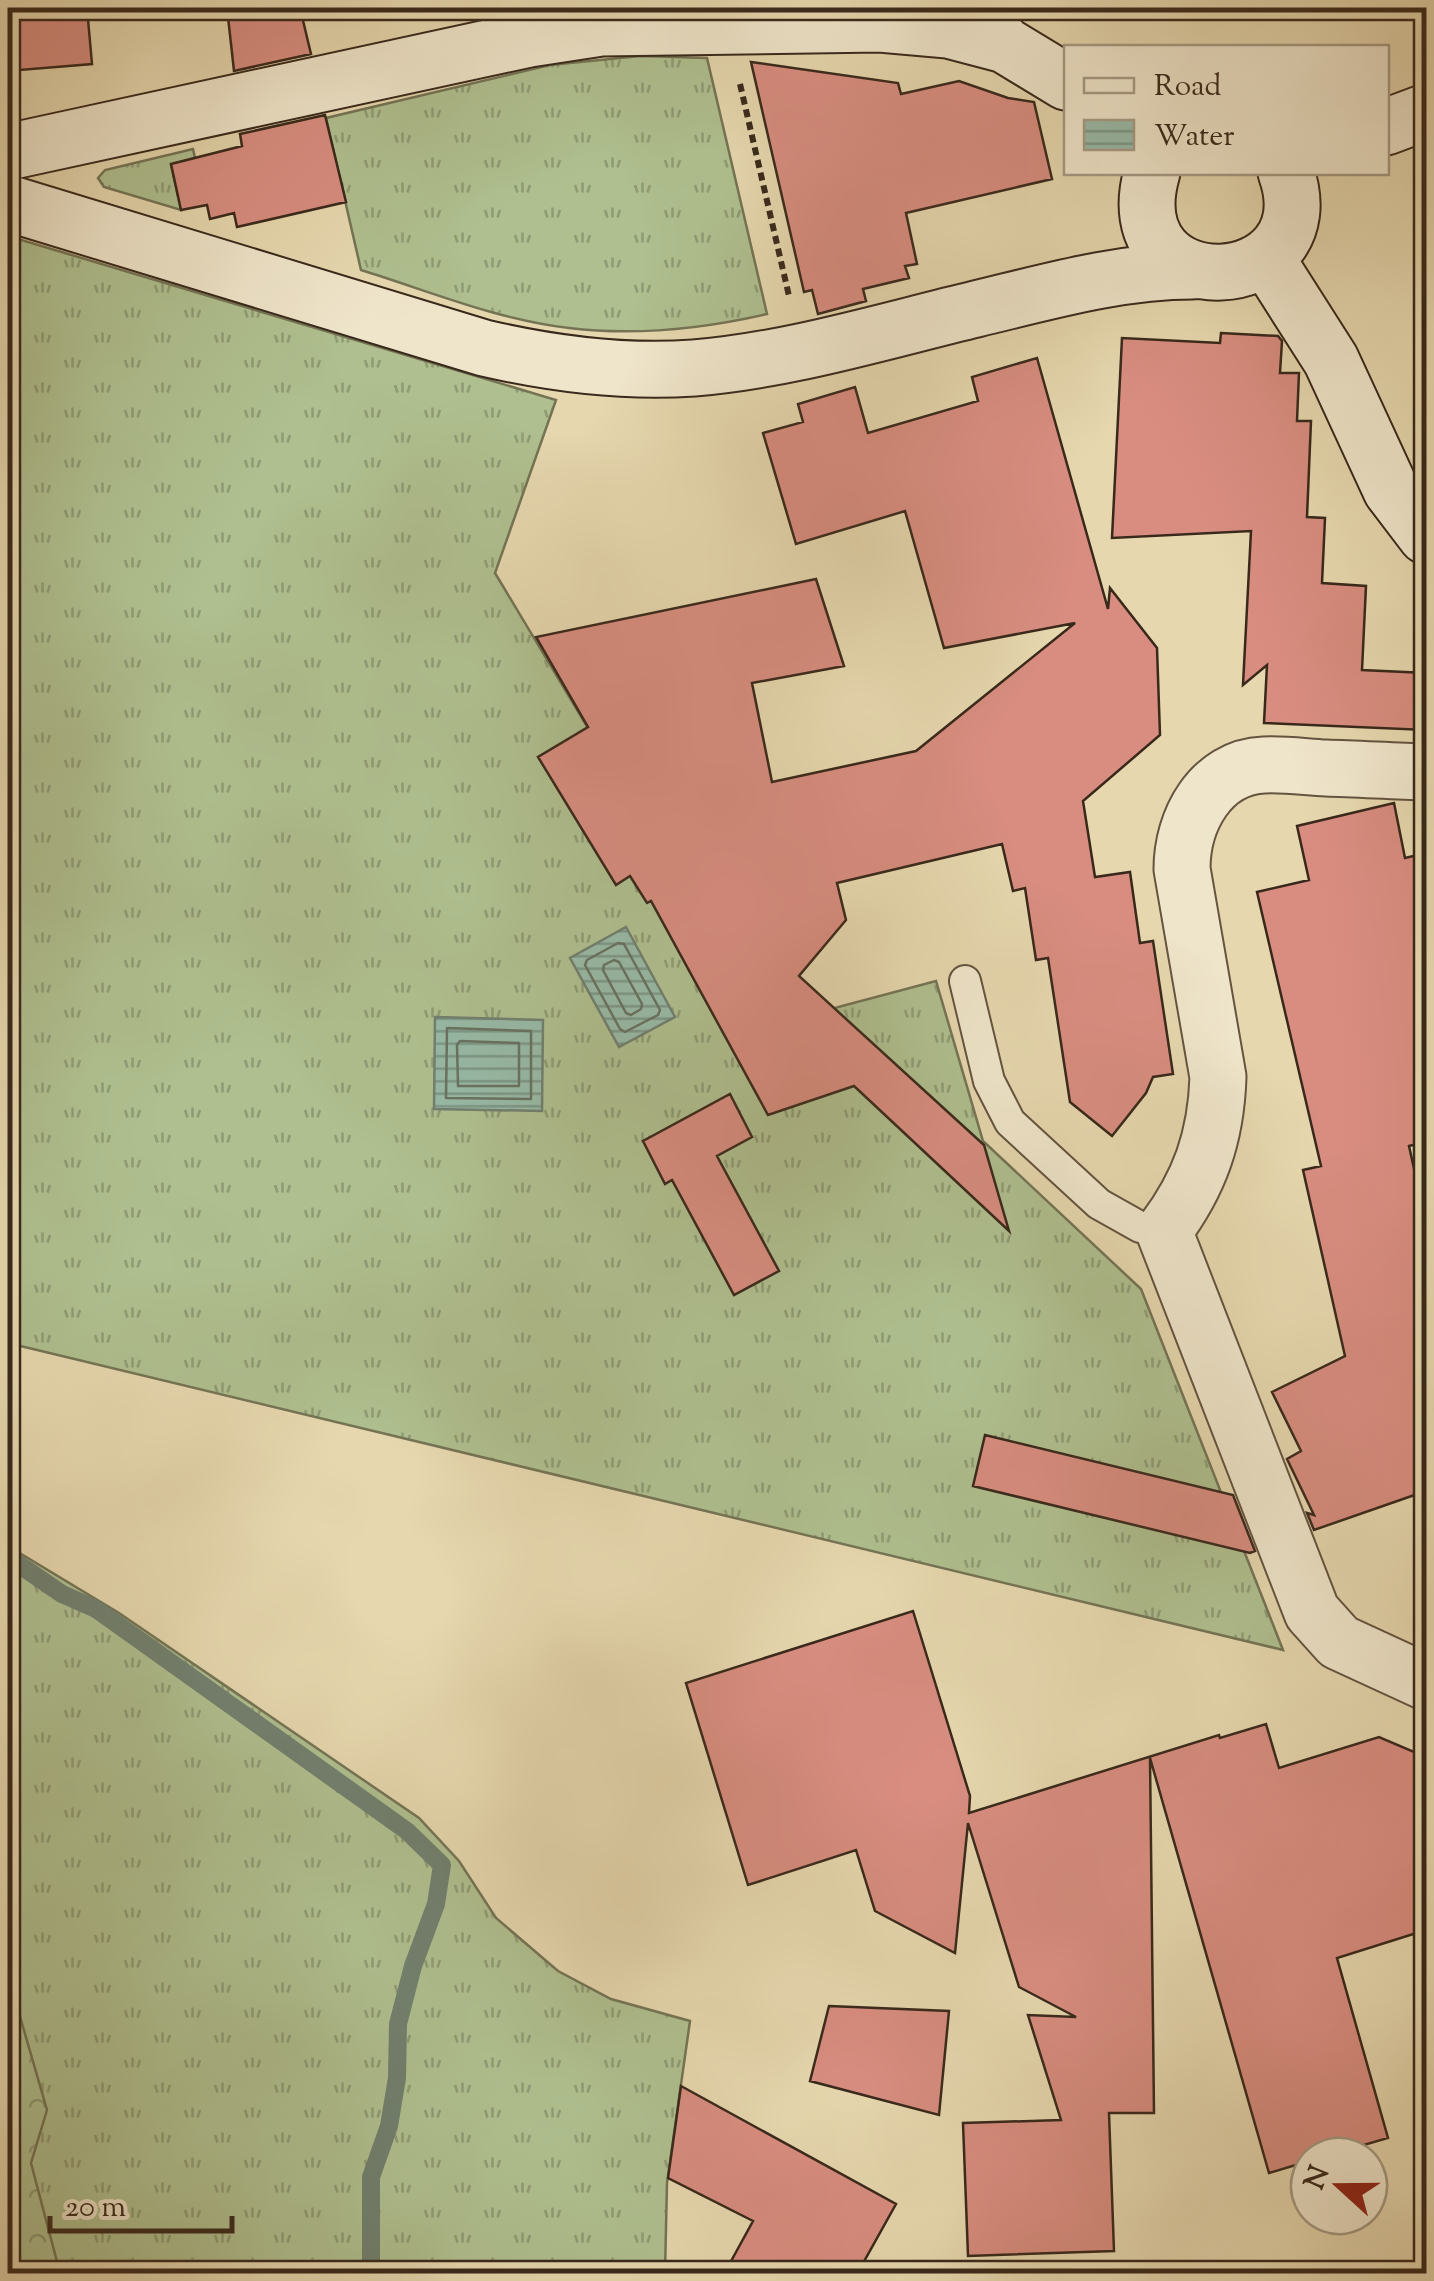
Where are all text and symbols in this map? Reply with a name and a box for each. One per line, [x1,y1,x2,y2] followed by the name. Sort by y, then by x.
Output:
[1064,45,1389,175] legend
[1154,66,1221,109] text: Road
[1154,116,1235,159] text: Water
[1289,2136,1389,2236] north arrow
[1296,2161,1341,2196] text: N
[50,2171,232,2233] scale bar
[65,2187,126,2230] text: 20 m

